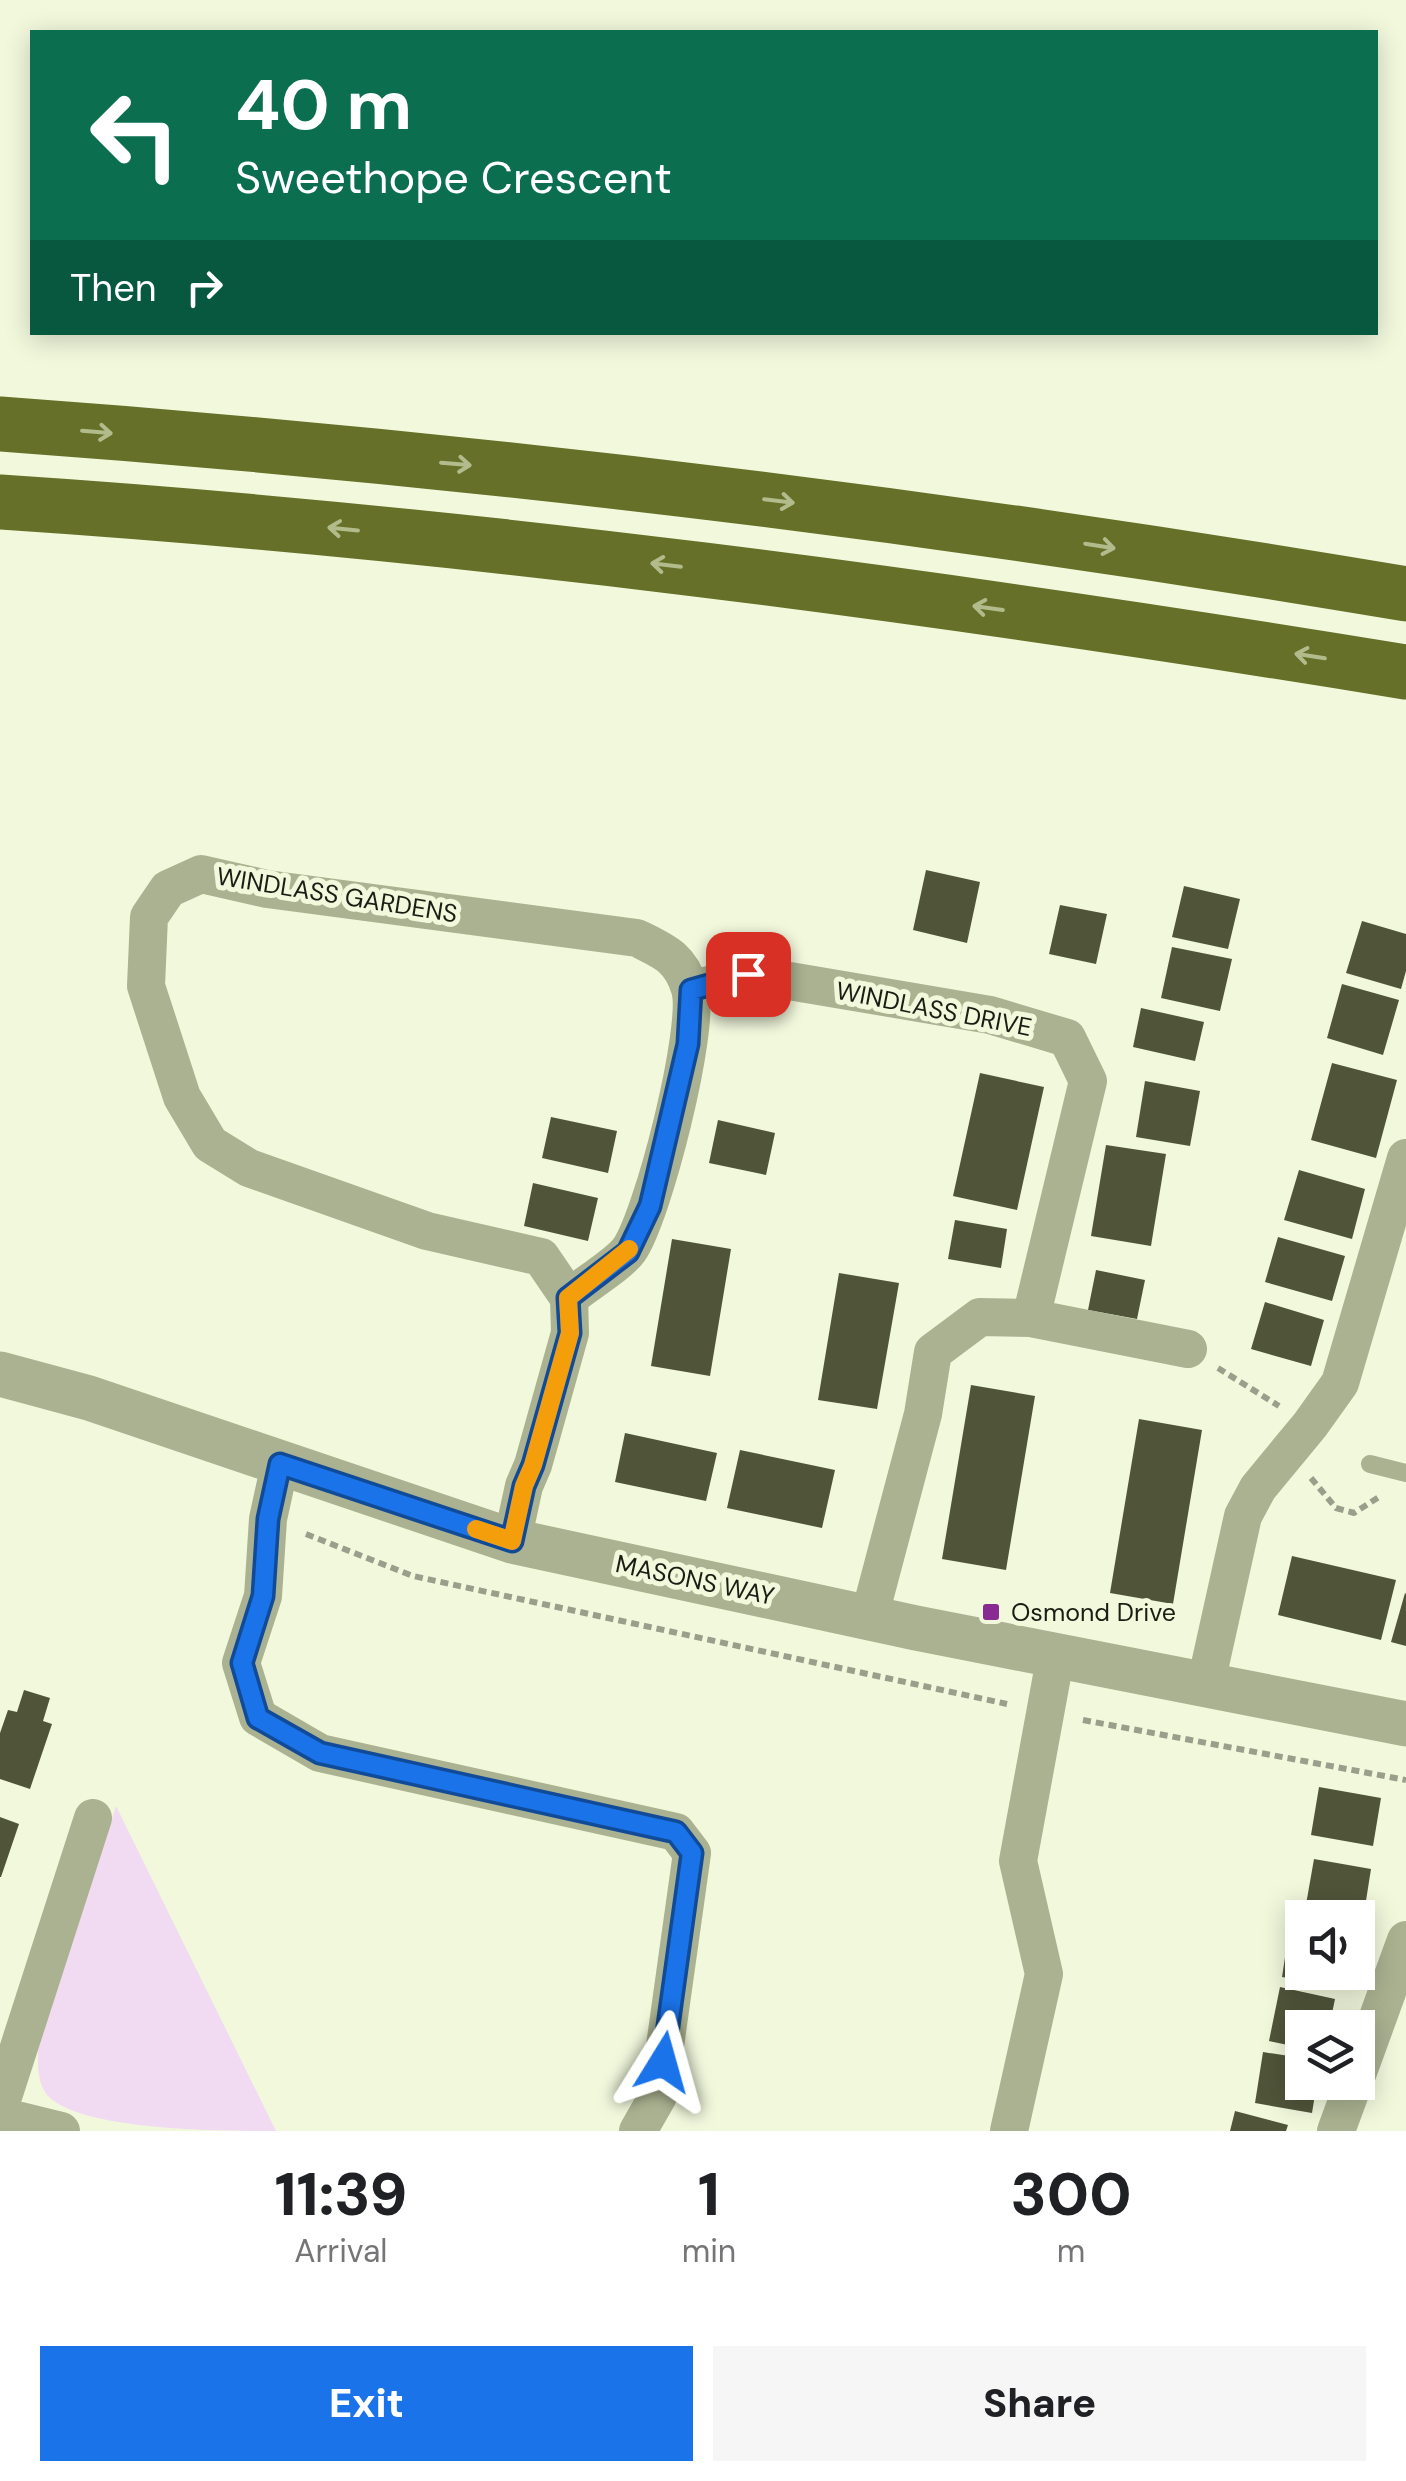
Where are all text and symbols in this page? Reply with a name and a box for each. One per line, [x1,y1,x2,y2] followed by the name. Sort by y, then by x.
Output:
[235,60,412,151] text: 40 m
[70,70,200,200] icon: left
[235,148,672,207] text: Sweethope Crescent
[177,260,232,315] icon: right
[70,263,157,313] text: Then
[81,422,113,441] one-way arrow
[439,454,471,473] one-way arrow
[762,492,794,511] one-way arrow
[328,520,360,539] one-way arrow
[1084,537,1116,555] one-way arrow
[651,555,683,574] one-way arrow
[973,598,1005,616] one-way arrow
[1294,646,1326,665] one-way arrow
[214,860,460,930] street label: WINDLASS GARDENS
[706,932,791,1017] pin
[721,947,776,1002] icon: arrive
[833,974,1035,1044] street label: WINDLASS DRIVE
[613,1547,777,1613] street label: MASONS WAY
[1011,1596,1176,1629] place label: Osmond Drive
[980,1601,1002,1623] marker: Osmond Drive
[1285,1900,1375,2100] map controls
[1285,1900,1375,1990] button: sound
[611,2010,715,2114] position arrow
[1285,2010,1375,2100] button: layers
[274,2155,407,2234] text: 11:39
[698,2155,720,2234] text: 1
[1011,2155,1132,2234] text: 300
[294,2230,387,2272] text: Arrival
[682,2230,736,2272] text: min
[1057,2230,1085,2272] text: m
[40,2346,693,2461] button: Exit
[713,2346,1366,2461] button: Share

